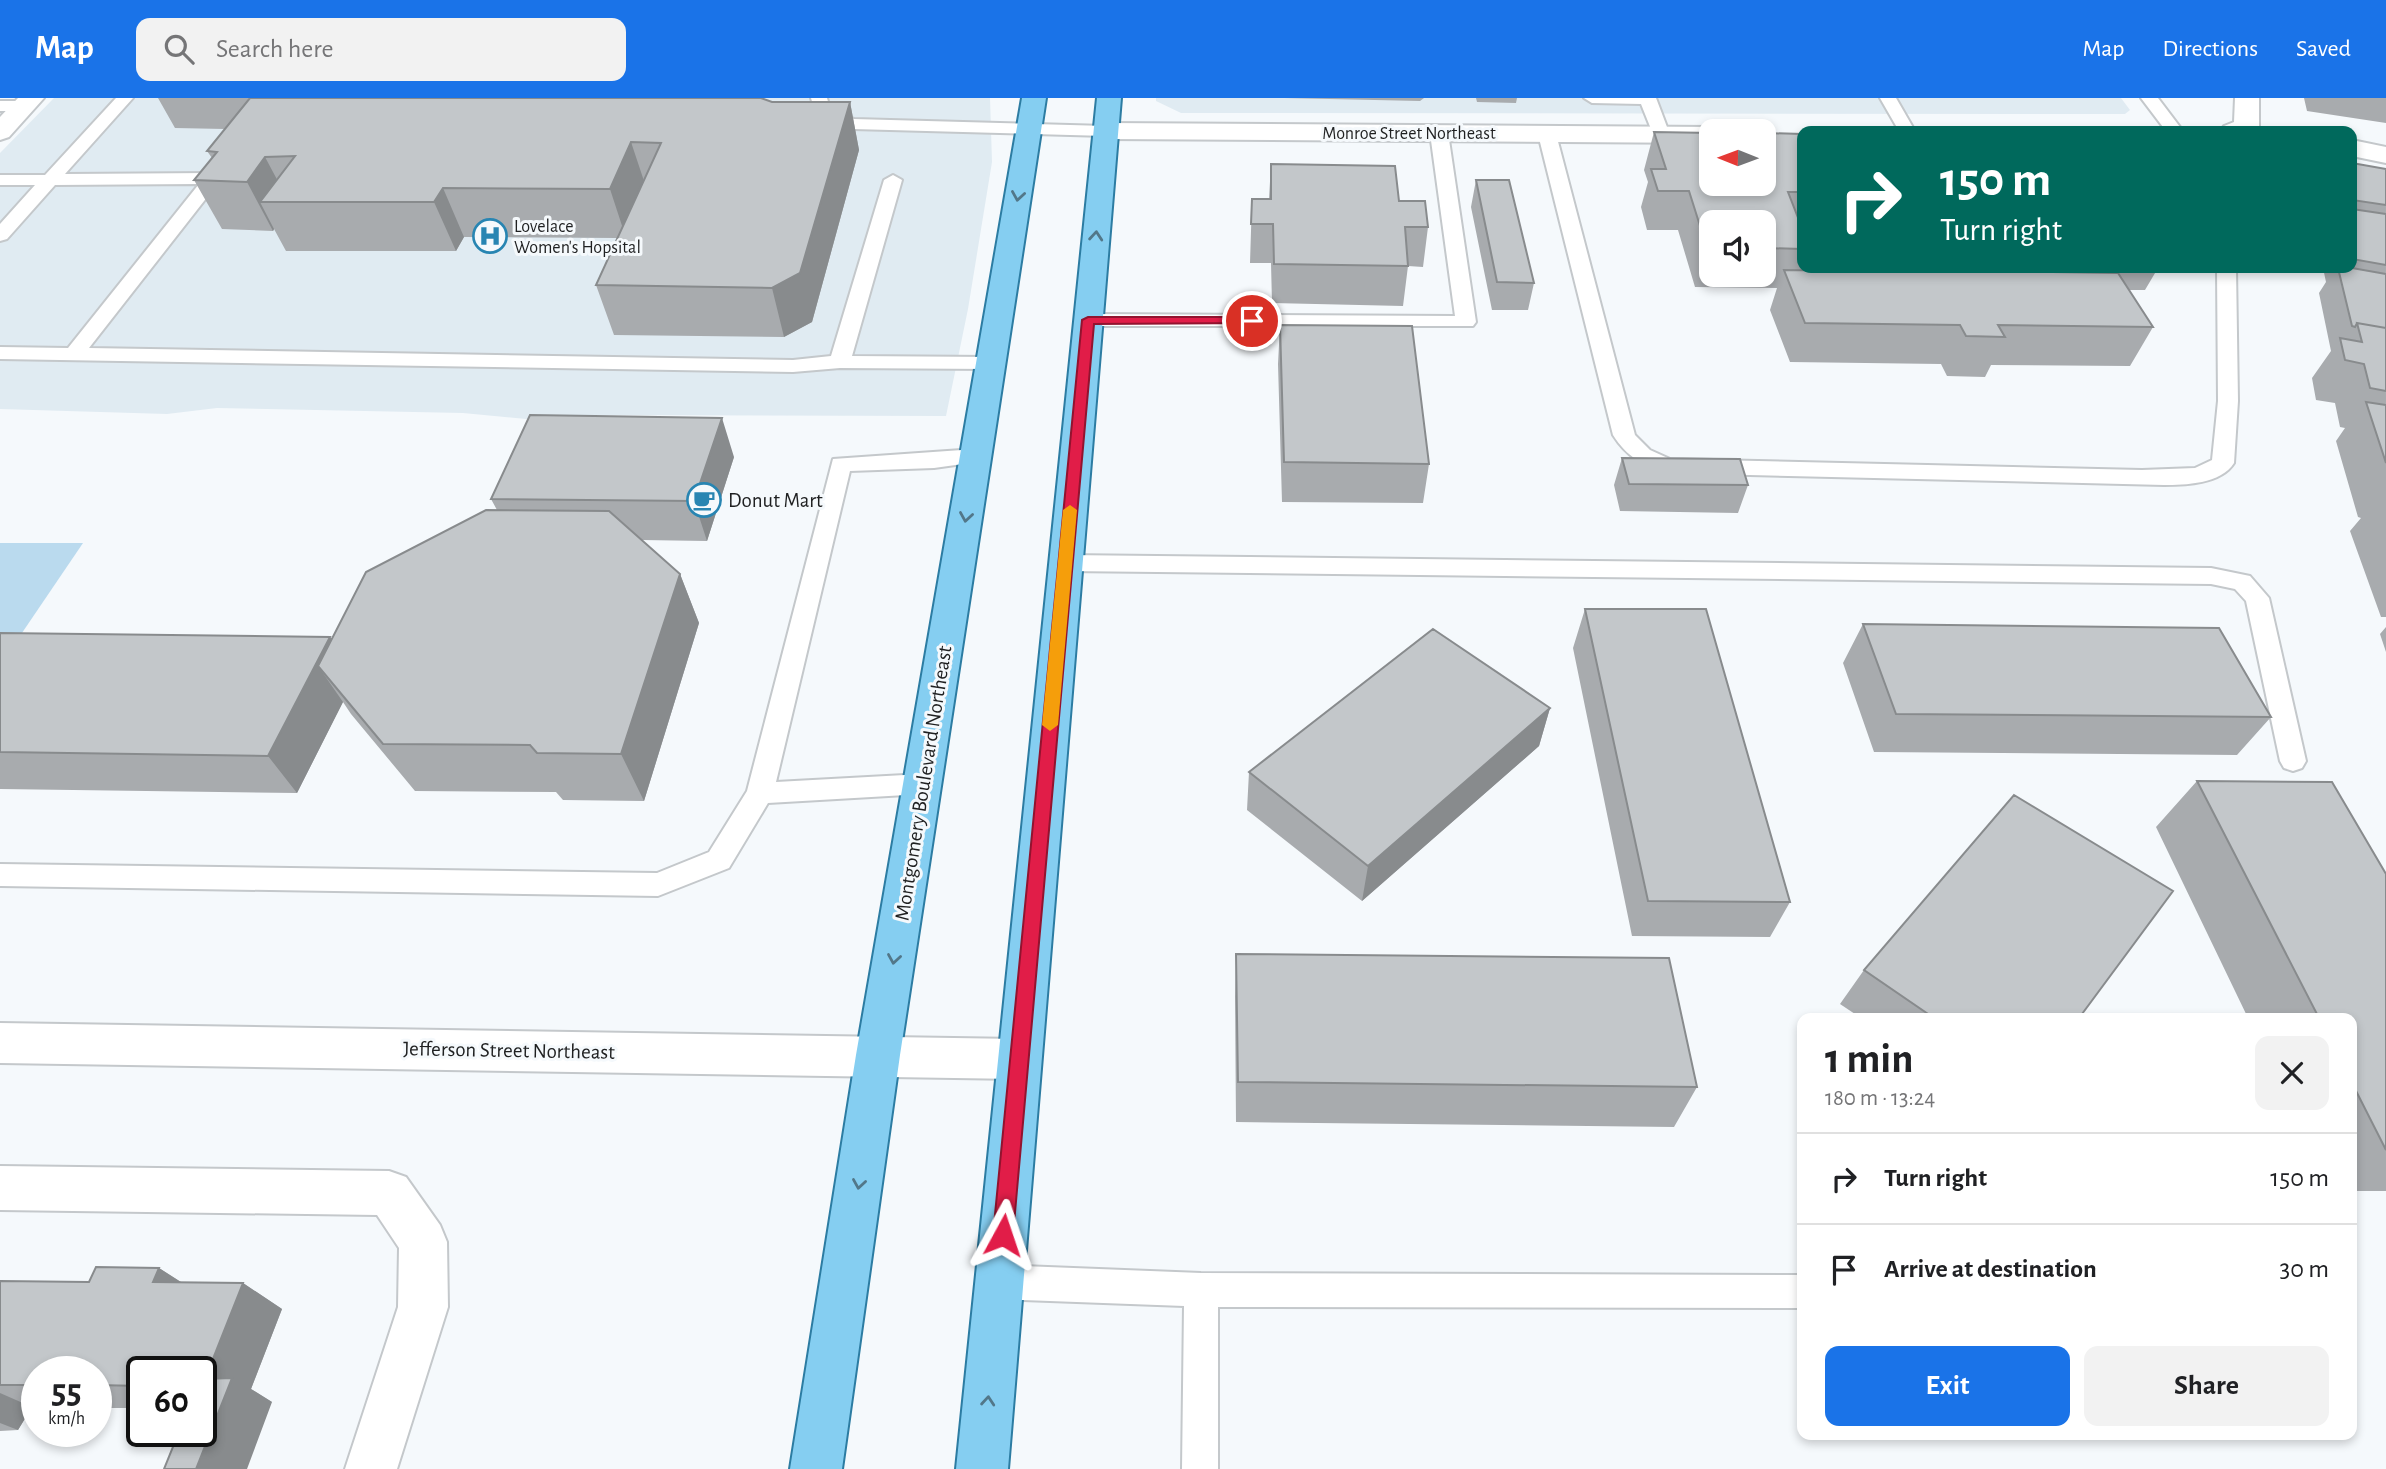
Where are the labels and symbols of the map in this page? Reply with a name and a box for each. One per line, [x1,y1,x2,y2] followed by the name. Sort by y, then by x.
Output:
[1699,119,1776,196] north arrow
[1322,125,1496,143] street label: Monroe Street Northeast
[1011,190,1026,202] one-way arrow
[471,217,509,255] hospital icon: Lovelace Women's Hopsital
[514,218,641,257] place label: Lovelace Women's Hopsital
[1088,230,1103,241] one-way arrow
[1222,291,1282,351] pin
[685,481,723,519] cafe icon: Donut Mart
[728,490,823,511] place label: Donut Mart
[959,511,974,523] one-way arrow
[891,644,956,922] street label: Montgomery Boulevard Northeast
[887,953,902,965] one-way arrow
[403,1038,615,1063] street label: Jefferson Street Northeast
[852,1178,867,1190] one-way arrow
[966,1198,1040,1272] position arrow
[126,1356,217,1447] speed limit sign: 60
[980,1395,995,1406] one-way arrow

